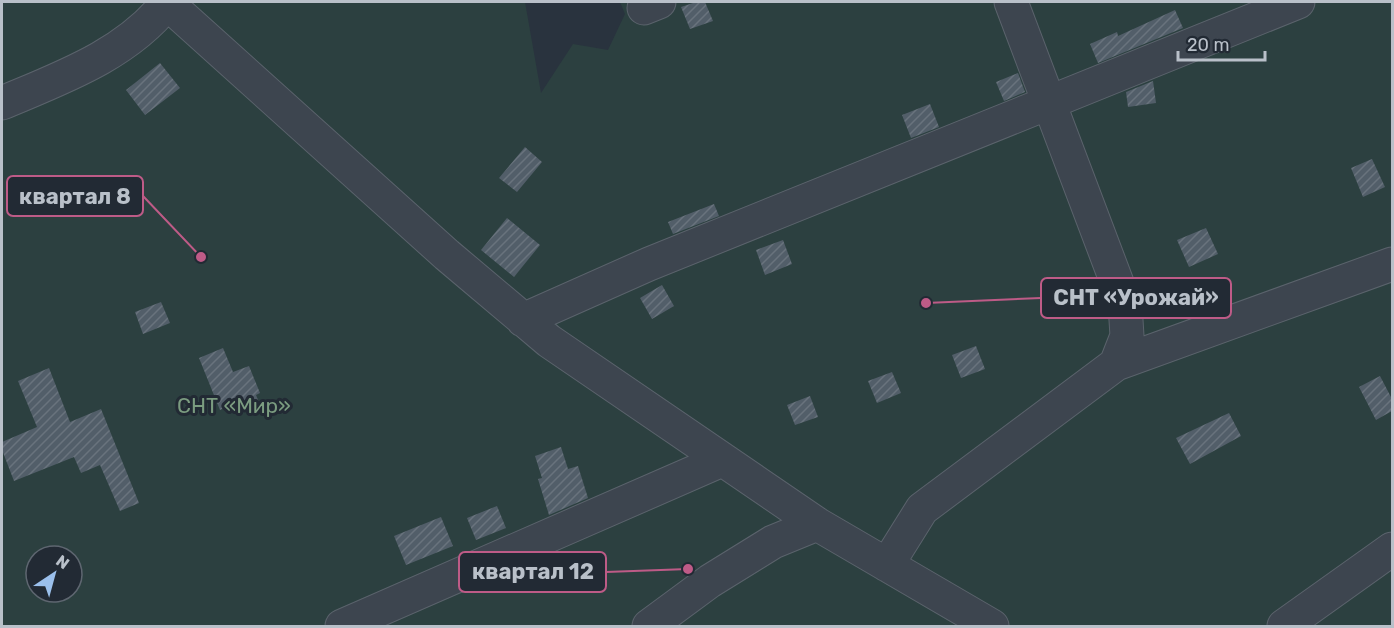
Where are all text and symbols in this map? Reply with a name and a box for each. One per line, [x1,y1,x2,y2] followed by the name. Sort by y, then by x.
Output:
[1178,24,1265,62] scale bar
[1187,34,1229,56] text: 20 m
[7,176,143,216] callout: квартал 8
[19,183,131,210] text: квартал 8
[1041,278,1231,318] callout: СНТ «Урожай»
[1053,284,1219,311] text: СНТ «Урожай»
[177,393,291,418] park label: СНТ «Мир»
[24,544,84,604] north arrow
[52,551,73,573] text: N
[459,552,606,592] callout: квартал 12
[472,558,594,585] text: квартал 12

